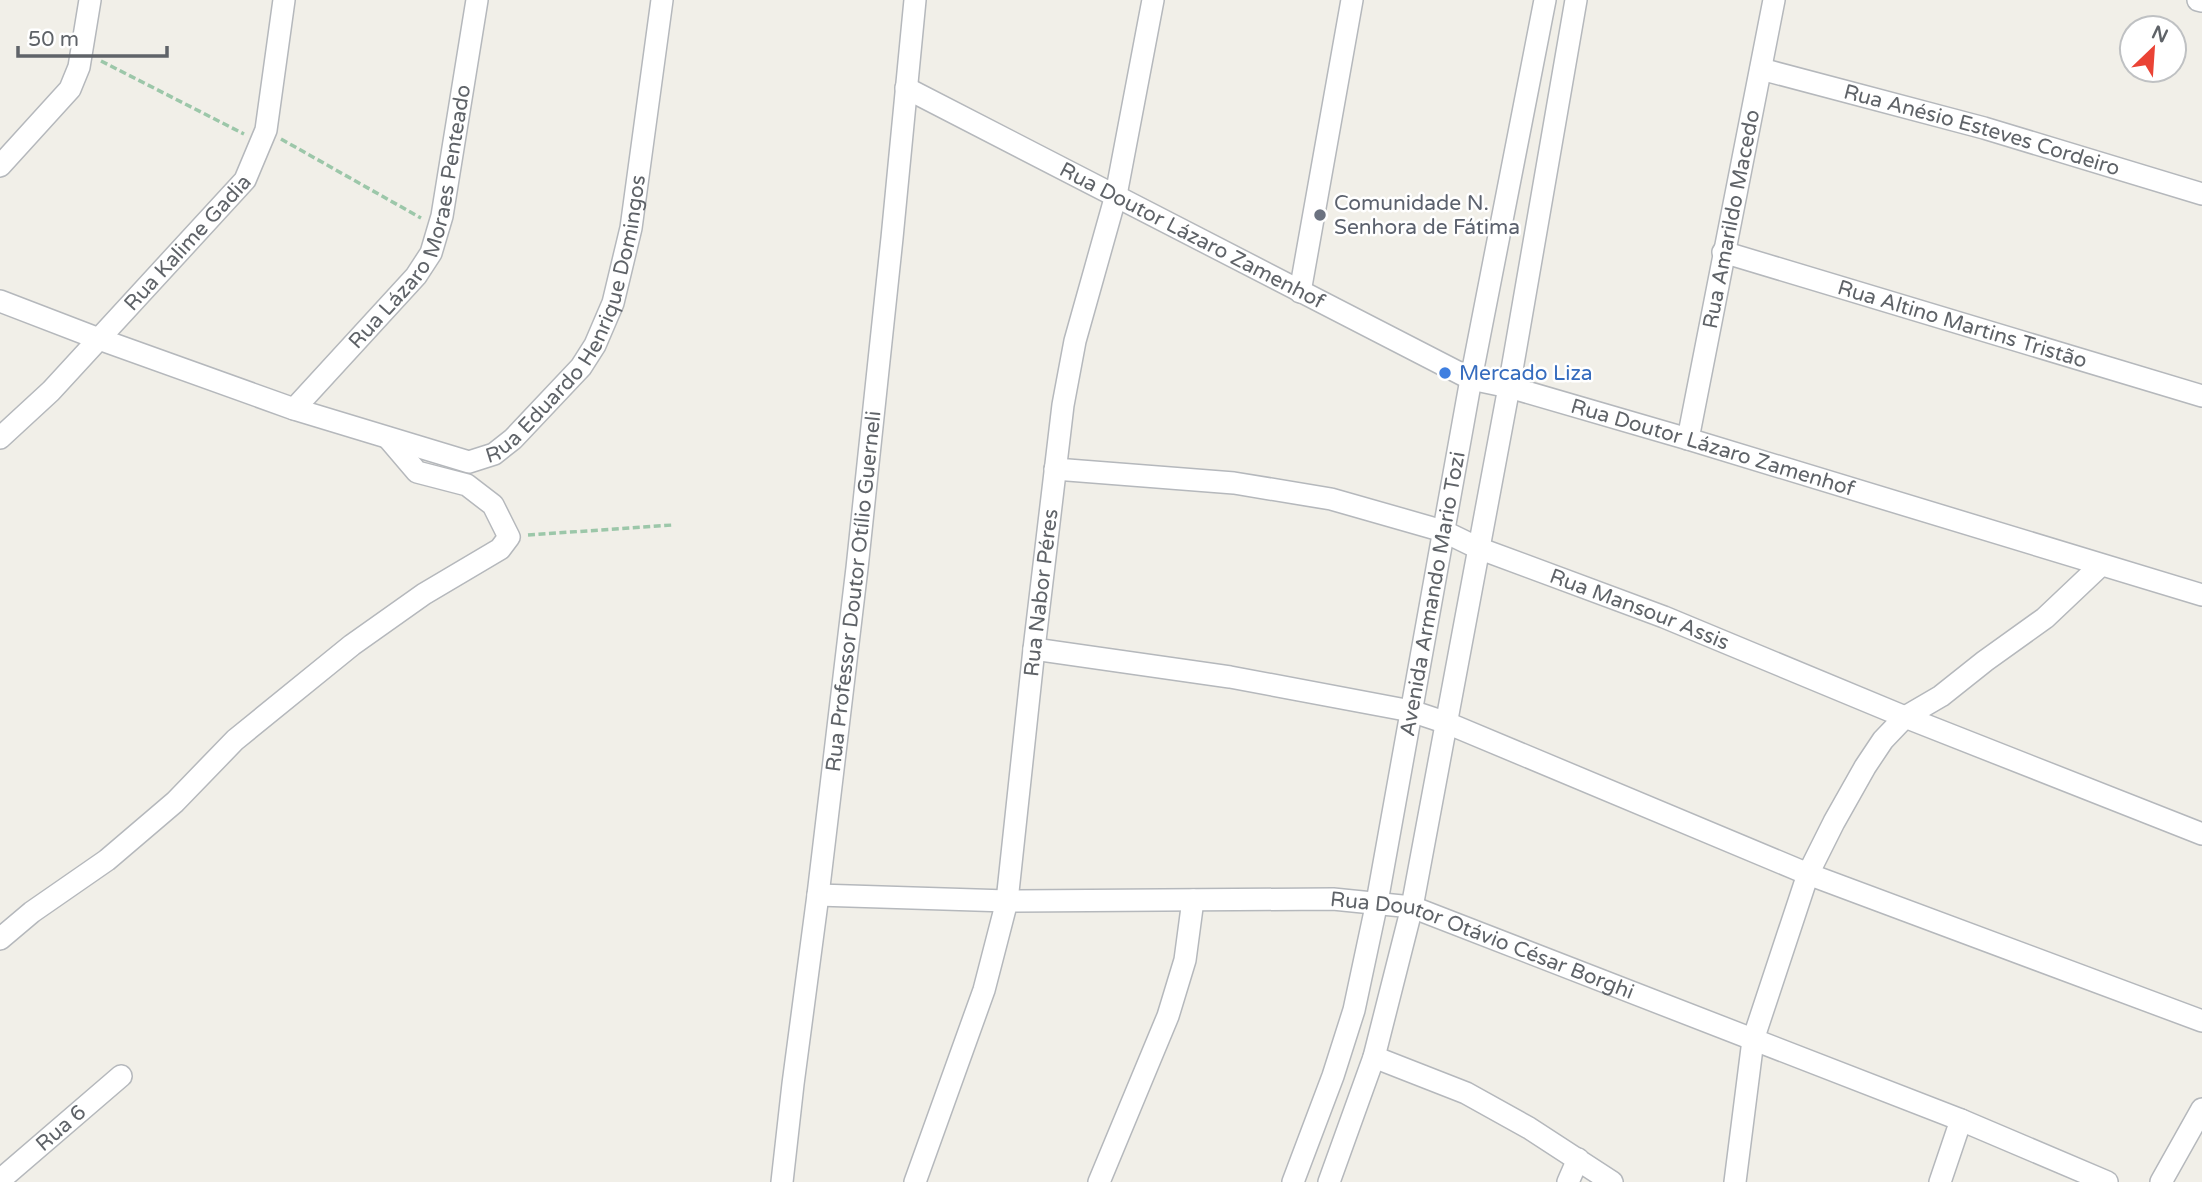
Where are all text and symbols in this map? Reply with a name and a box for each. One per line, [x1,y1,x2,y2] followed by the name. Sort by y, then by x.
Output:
[18,14,166,58] scale bar
[2118,14,2188,84] north arrow
[2148,21,2171,48] text: N
[28,27,79,52] text: 50 m
[1841,79,2123,181] street label: Rua Anésio Esteves Cordeiro
[343,83,476,354] street label: Rua Lázaro Moraes Penteado
[1697,107,1765,331] street label: Rua Amarildo Macedo
[1055,157,1329,314] street label: Rua Doutor Lázaro Zamenhof
[119,169,256,316] street label: Rua Kalime Gadia
[482,173,651,468] street label: Rua Eduardo Henrique Domingos
[1334,191,1520,240] place label: Comunidade N. Senhora de Fátima
[1312,207,1328,223] marker: Comunidade N. Senhora de Fátima
[1835,275,2090,373] street label: Rua Altino Martins Tristão
[1459,361,1593,386] place label: Mercado Liza
[1437,365,1453,381] marker: Mercado Liza
[1568,393,1858,501] street label: Rua Doutor Lázaro Zamenhof
[820,410,886,773] street label: Rua Professor Doutor Otílio Guerneli
[1395,450,1470,738] street label: Avenida Armando Mario Tozi
[1019,508,1063,678] street label: Rua Nabor Péres
[1546,563,1733,655] street label: Rua Mansour Assis
[1329,886,1638,1004] street label: Rua Doutor Otávio César Borghi
[30,1099,91,1156] street label: Rua 6

